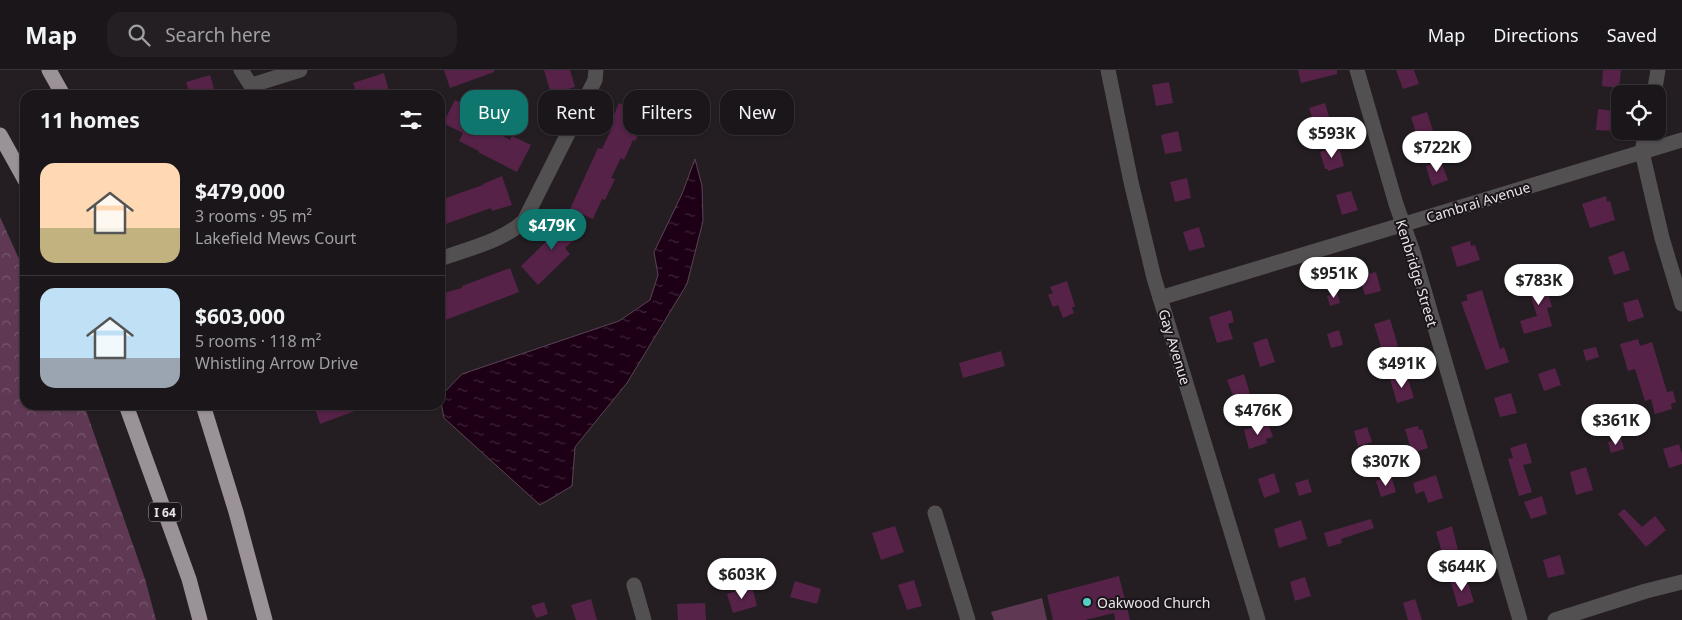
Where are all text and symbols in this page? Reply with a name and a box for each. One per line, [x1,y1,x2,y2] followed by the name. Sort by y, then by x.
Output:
[107,12,457,57] search box
[25,18,77,51] text: Map
[125,21,153,49] icon: search
[165,22,271,48] text: Search here
[1428,23,1465,47] text: Map
[1493,23,1579,47] text: Directions
[1607,23,1657,47] text: Saved
[1611,85,1666,140] map controls
[1611,85,1666,140] button: locate
[460,90,528,135] chip: Buy
[538,90,613,135] chip: Rent
[623,90,710,135] chip: Filters
[720,90,794,135] chip: New
[40,106,140,134] text: 11 homes
[397,106,425,134] icon: filters
[1297,116,1367,159] pin: $593K
[1308,122,1356,144] text: $593K
[1402,131,1472,173] pin: $722K
[1413,136,1461,158] text: $722K
[195,177,285,205] text: $479,000
[1423,177,1533,227] street label: Cambrai Avenue
[80,183,140,243] icon: home
[195,205,312,227] text: 3 rooms · 95 m²
[517,208,587,251] pin: $479K
[528,214,576,236] text: $479K
[1392,217,1442,329] street label: Kenbridge Street
[195,227,356,249] text: Lakefield Mews Court
[1299,256,1369,299] pin: $951K
[1310,262,1358,284] text: $951K
[1504,264,1574,306] pin: $783K
[1515,269,1563,291] text: $783K
[195,302,285,330] text: $603,000
[1155,307,1196,387] street label: Gay Avenue
[80,308,140,368] icon: home
[195,330,321,352] text: 5 rooms · 118 m²
[1367,346,1437,389] pin: $491K
[195,352,358,374] text: Whistling Arrow Drive
[1378,352,1426,374] text: $491K
[1223,394,1293,436] pin: $476K
[1234,399,1282,421] text: $476K
[1581,404,1651,446] pin: $361K
[1592,409,1640,431] text: $361K
[1351,444,1421,487] pin: $307K
[1362,450,1410,472] text: $307K
[149,502,181,522] road number: I 64
[1427,550,1497,592] pin: $644K
[1438,555,1486,577] text: $644K
[707,558,777,600] pin: $603K
[718,563,766,585] text: $603K
[1097,593,1210,612] place label: Oakwood Church
[1081,596,1093,608] marker: Oakwood Church

